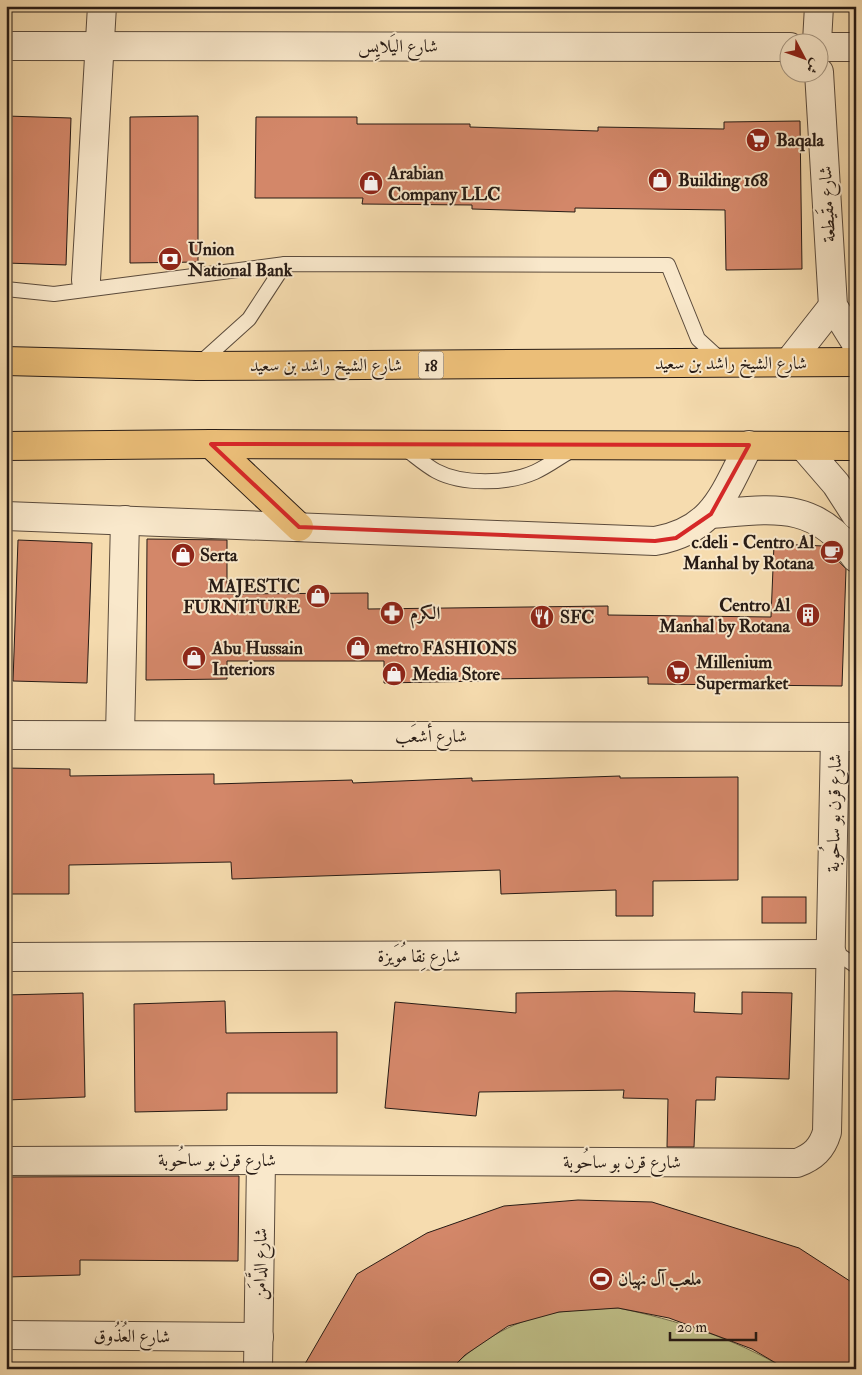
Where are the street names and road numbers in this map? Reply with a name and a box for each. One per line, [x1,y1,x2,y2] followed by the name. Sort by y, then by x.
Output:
[358,33,438,61] street label: شارع اليَلايِس
[812,165,844,243] street label: شارع مقَيطعة
[418,352,444,378] road number: 18
[655,352,807,379] street label: شارع الشيخ راشد بن سعيد
[250,354,402,381] street label: شارع الشيخ راشد بن سعيد
[395,723,467,751] street label: شارع أشعَب
[818,754,850,872] street label: شارع قرن بو ساحُوبة
[377,941,461,971] street label: شارع نِقا مُوَيزة
[158,1145,276,1175] street label: شارع قرن بو ساحُوبة
[563,1147,681,1177] street label: شارع قرن بو ساحُوبة
[244,1228,276,1300] street label: شارع الدَّامَن
[93,1320,171,1352] street label: شارع العُذُوق

